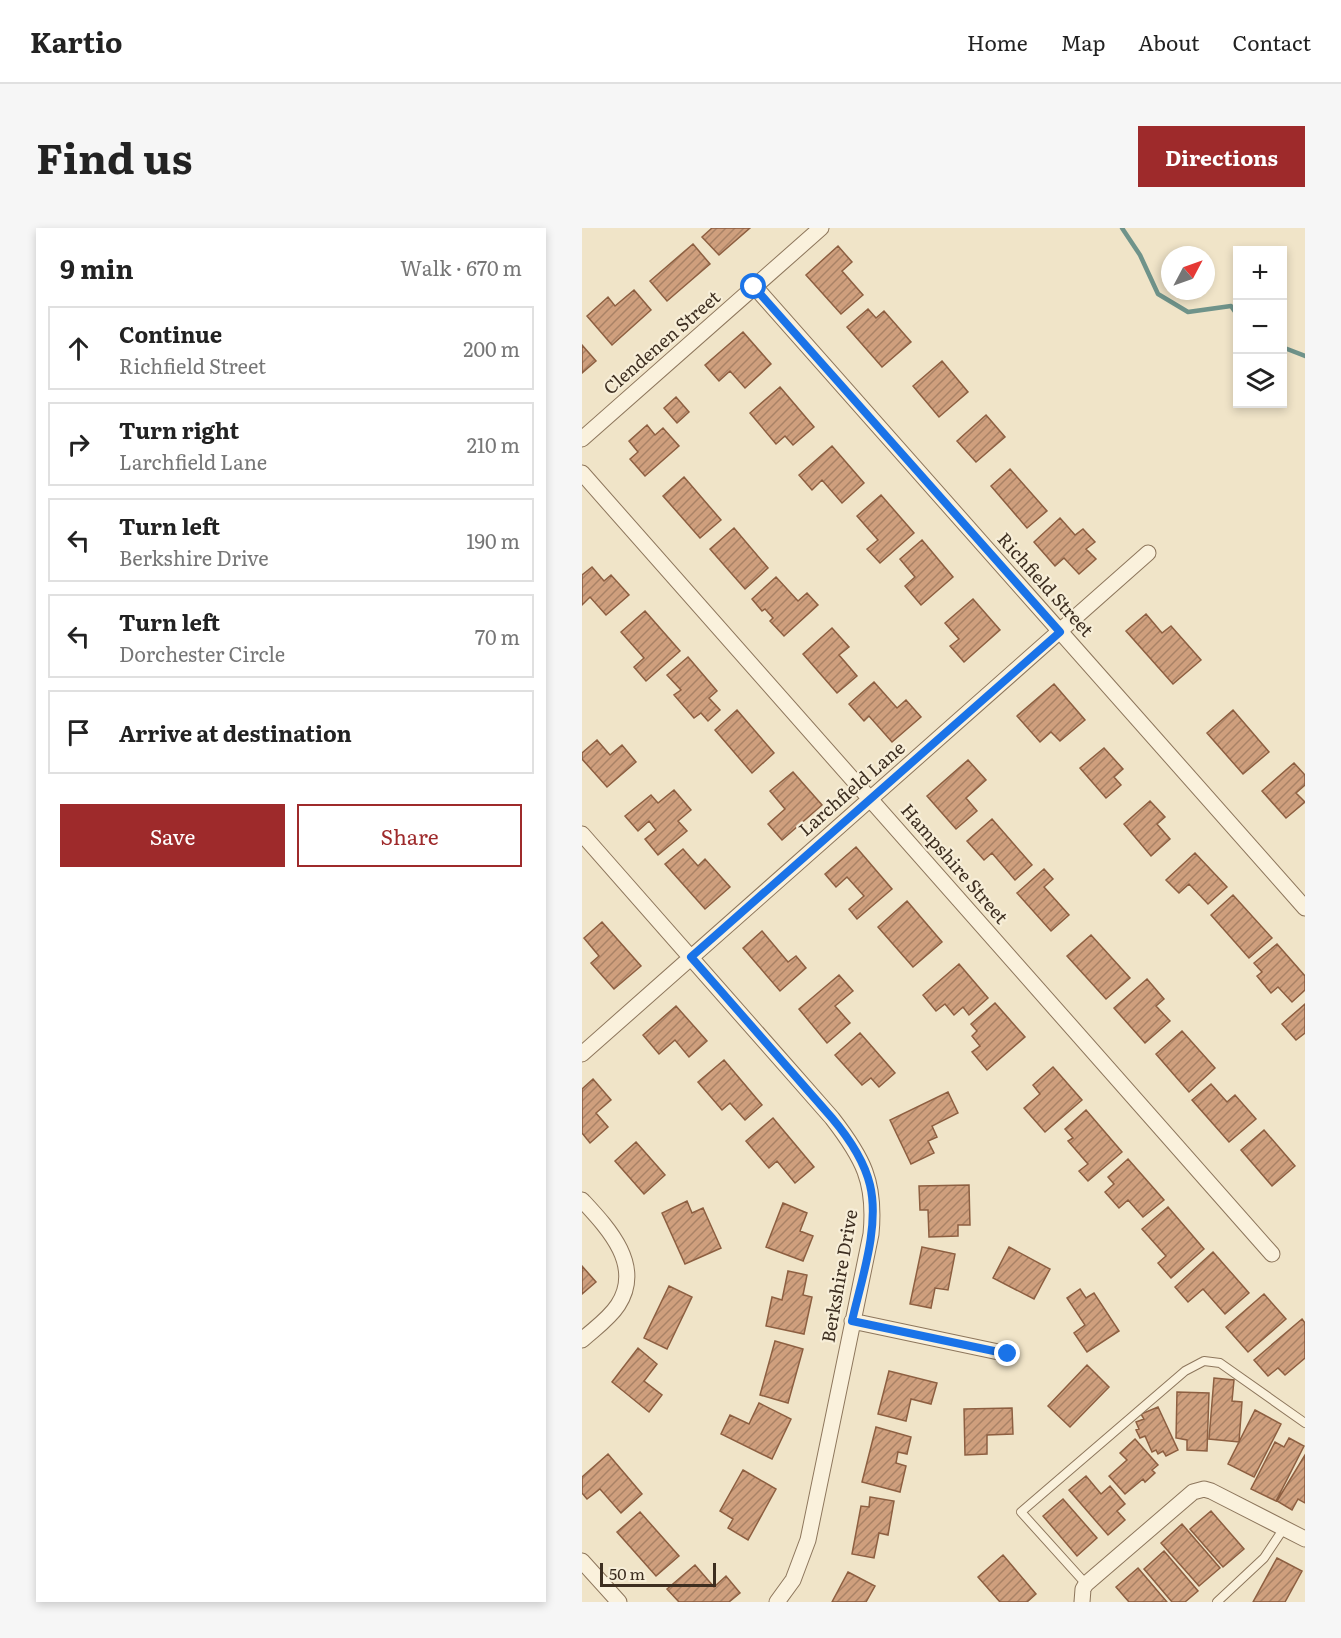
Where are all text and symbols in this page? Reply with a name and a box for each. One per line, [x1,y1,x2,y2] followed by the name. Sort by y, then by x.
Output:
[30,20,123,62] text: Kartio
[967,26,1028,57] text: Home
[1061,26,1105,57] text: Map
[1138,26,1200,57] text: About
[1233,26,1311,57] text: Contact
[36,125,193,187] text: Find us
[1138,126,1305,187] button: Directions
[1161,246,1215,300] north arrow
[1233,246,1287,408] map controls
[1233,246,1287,300] button: +
[60,248,134,287] text: 9 min
[400,252,522,282] text: Walk · 670 m
[740,273,766,299] route start
[597,283,726,400] street label: Clendenen Street
[1233,300,1287,354] button: −
[119,317,222,350] text: Continue
[62,332,95,365] icon: ahead
[463,333,520,363] text: 200 m
[119,350,266,380] text: Richfield Street
[1233,354,1287,408] button: layers
[119,413,239,446] text: Turn right
[62,428,95,461] icon: right
[467,429,520,459] text: 210 m
[119,446,267,476] text: Larchfield Lane
[119,509,220,542] text: Turn left
[62,524,95,557] icon: left
[466,525,520,555] text: 190 m
[992,526,1101,643] street label: Richfield Street
[119,542,269,572] text: Berkshire Drive
[119,605,220,638] text: Turn left
[62,620,95,653] icon: left
[475,621,520,651] text: 70 m
[119,638,285,668] text: Dorchester Circle
[62,716,95,749] icon: arrive
[119,716,352,749] text: Arrive at destination
[792,734,910,842] street label: Larchfield Lane
[895,797,1016,930] street label: Hampshire Street
[60,804,285,867] button: Save
[297,804,522,867] button: Share
[814,1207,864,1344] street label: Berkshire Drive
[994,1340,1020,1366] route end
[600,1560,716,1588] scale bar
[609,1561,645,1585] text: 50 m

